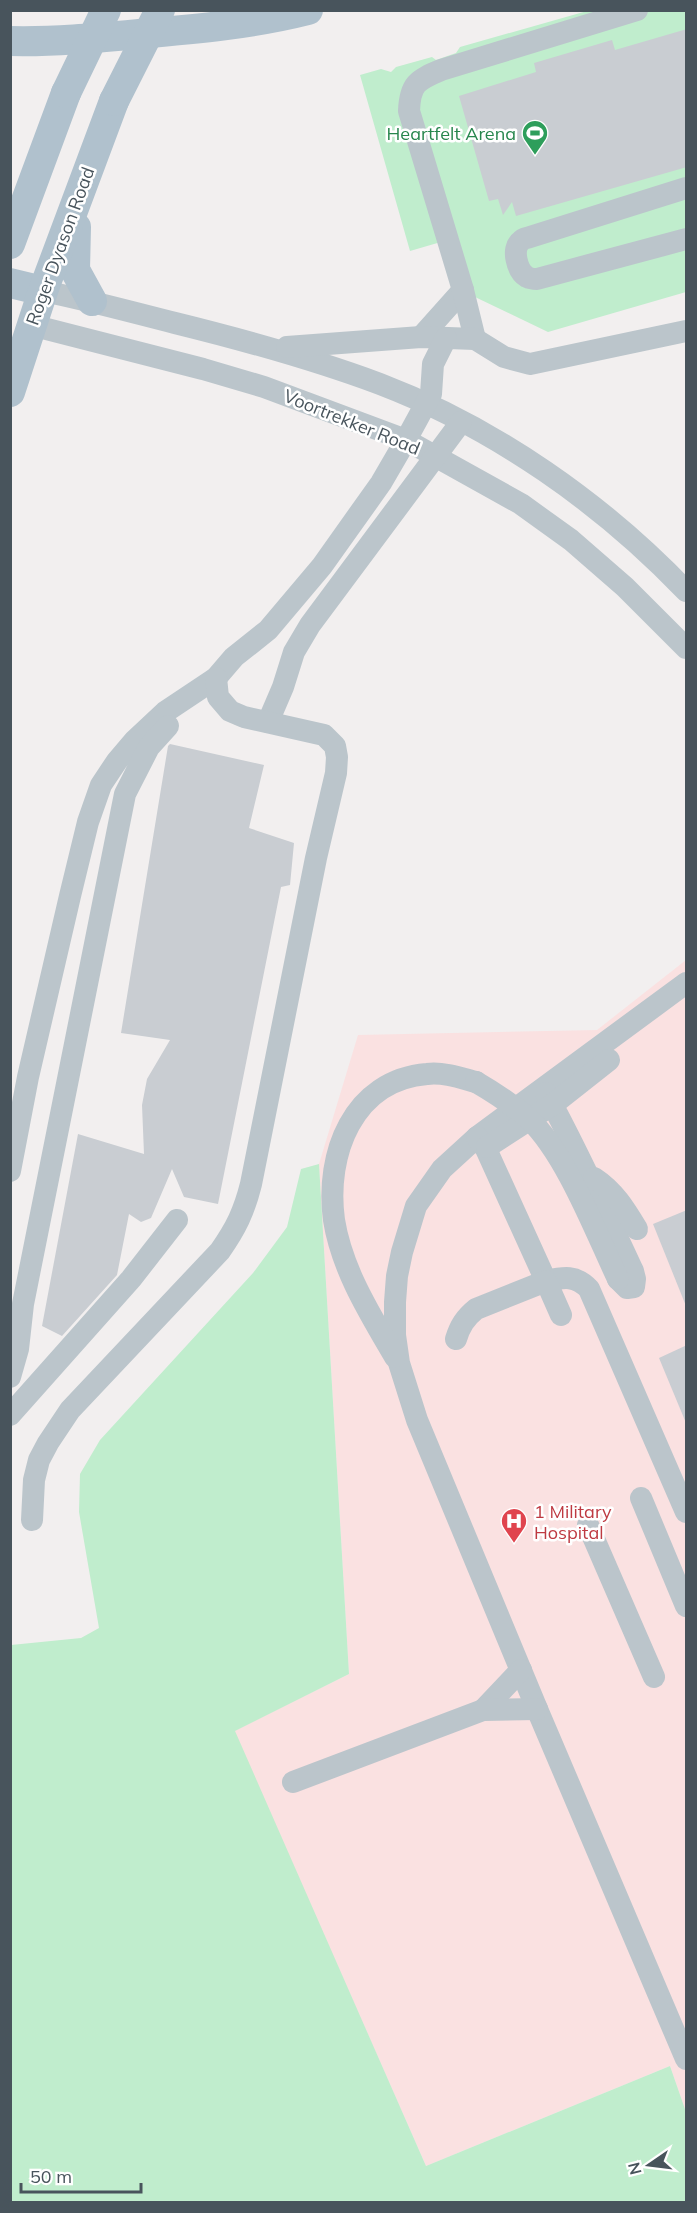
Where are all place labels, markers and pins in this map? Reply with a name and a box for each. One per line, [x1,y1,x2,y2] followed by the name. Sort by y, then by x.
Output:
[520,118,550,156] sports icon: Heartfelt Arena
[387,122,516,145] place label: Heartfelt Arena
[534,1500,612,1544] place label: 1 Military Hospital
[499,1506,529,1544] hospital icon: 1 Military Hospital

